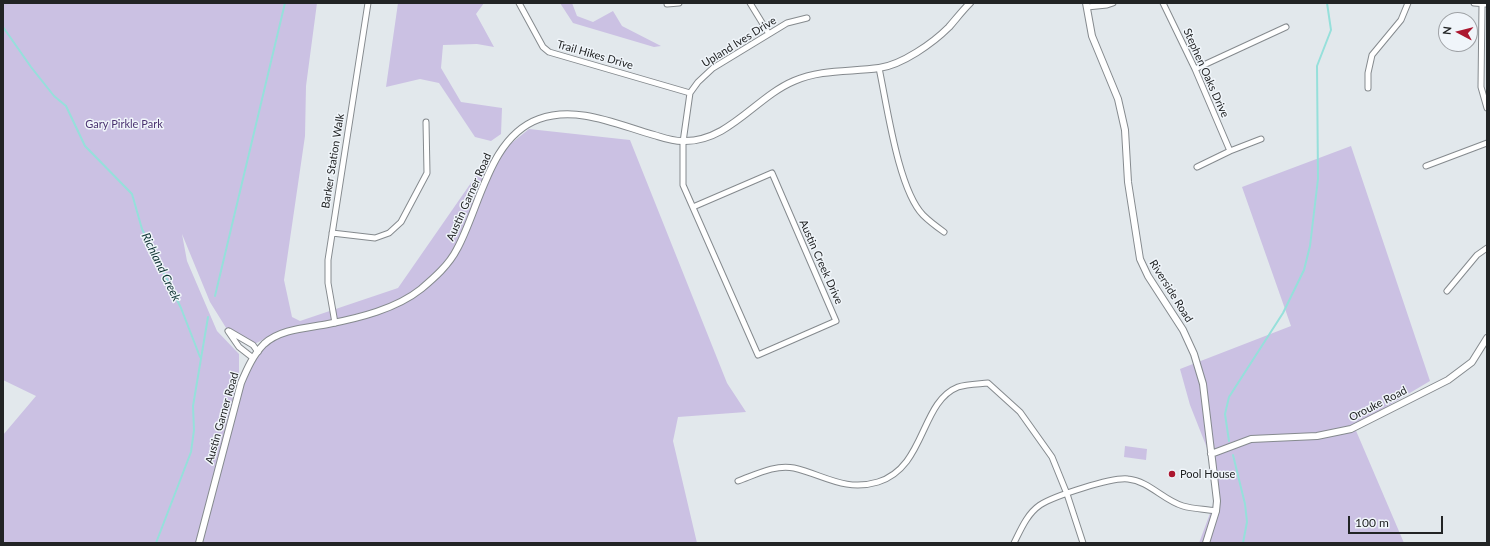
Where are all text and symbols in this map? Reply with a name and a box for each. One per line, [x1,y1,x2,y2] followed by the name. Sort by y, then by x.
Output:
[1438,12,1478,52] north arrow
[699,14,779,70] street label: Upland Ives Drive
[1180,26,1232,120] street label: Stephen Oaks Drive
[1440,26,1454,36] text: N
[555,38,635,72] street label: Trail Hikes Drive
[319,113,347,209] street label: Barker Station Walk
[85,117,163,131] park label: Gary Pirkle Park
[444,151,494,243] street label: Austin Garner Road
[796,218,846,306] street label: Austin Creek Drive
[138,230,184,304] water label: Richland Creek
[1147,257,1195,325] street label: Riverside Road
[203,371,241,465] street label: Austin Garner Road
[1347,384,1409,424] street label: Orouke Road
[1180,467,1235,481] place label: Pool House
[1167,469,1177,479] marker: Pool House
[1350,508,1445,534] scale bar
[1355,515,1389,530] text: 100 m

